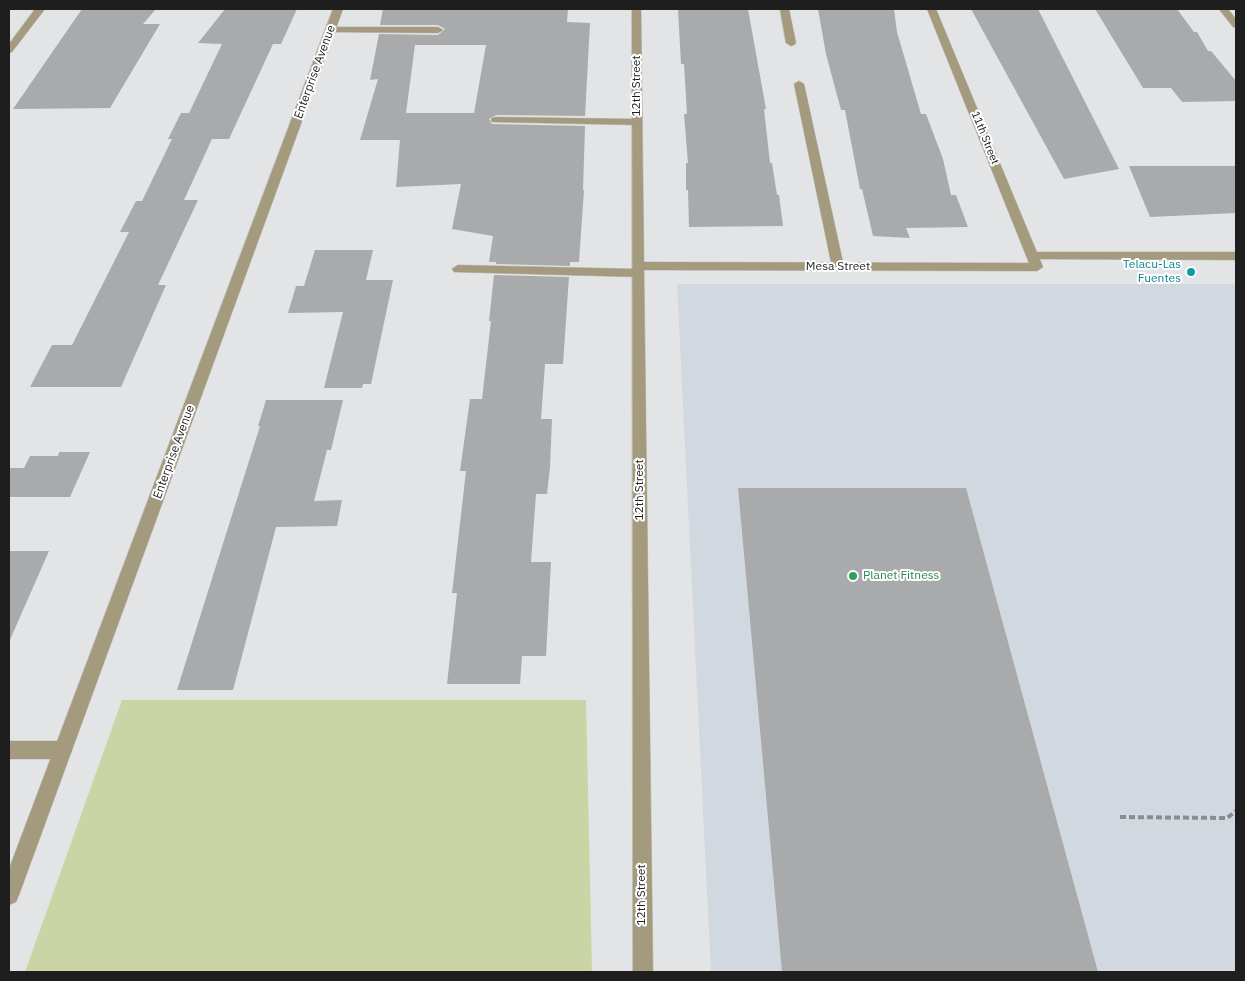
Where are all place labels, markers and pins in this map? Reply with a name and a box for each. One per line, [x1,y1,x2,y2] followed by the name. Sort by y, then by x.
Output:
[1123,258,1181,286] place label: Telacu-Las Fuentes
[1185,266,1197,278] marker: Telacu-Las Fuentes
[863,569,939,583] place label: Planet Fitness
[847,570,859,582] marker: Planet Fitness

